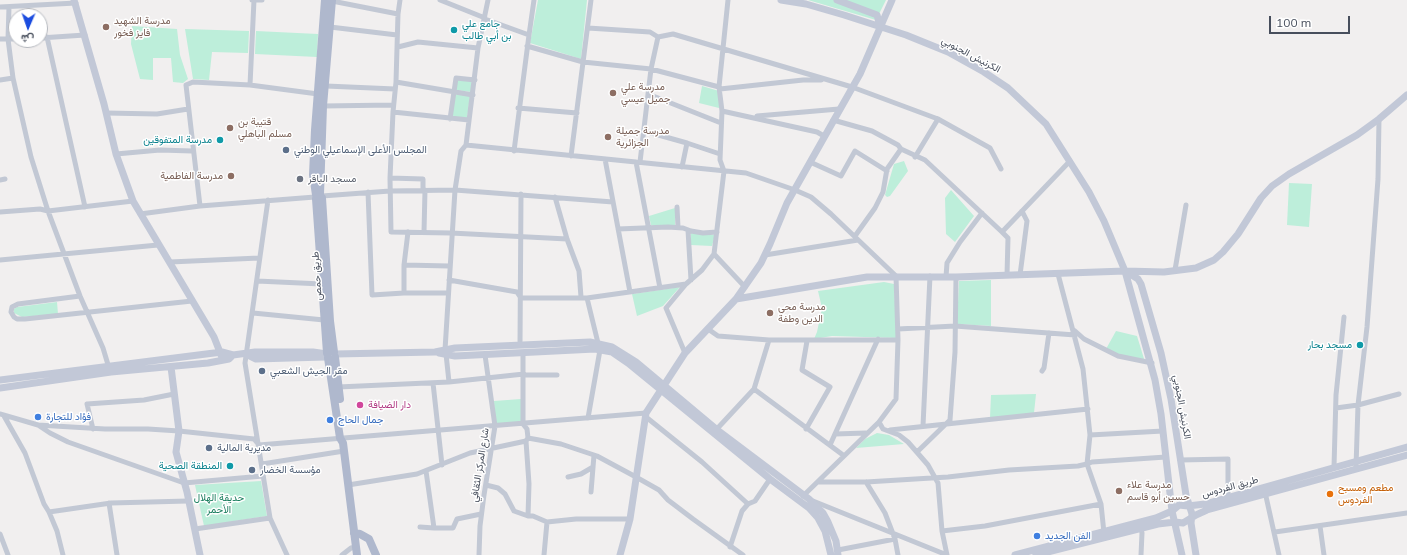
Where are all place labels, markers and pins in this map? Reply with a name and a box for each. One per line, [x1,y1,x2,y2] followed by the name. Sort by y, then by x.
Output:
[114,15,171,38] place label: مدرسة الشهيد فايز فخور
[462,18,511,42] place label: جامع علي بن أبي طالب
[101,22,111,32] marker: مدرسة الشهيد فايز فخور
[449,25,459,35] marker: جامع علي بن أبي طالب
[621,81,670,104] place label: مدرسة علي جميل عيسي
[608,88,618,98] marker: مدرسة علي جميل عيسي
[238,116,292,140] place label: قتيبة بن مسلم الباهلي
[225,123,235,133] marker: قتيبة بن مسلم الباهلي
[616,125,669,148] place label: مدرسة جميلة الجزائرية
[603,132,613,142] marker: مدرسة جميلة الجزائرية
[143,134,212,146] place label: مدرسة المتفوقين
[215,135,225,145] marker: مدرسة المتفوقين
[294,144,427,156] place label: المجلس الأعلى الإسماعيلي الوطني
[281,145,291,155] marker: المجلس الأعلى الإسماعيلي الوطني
[160,170,223,182] place label: مدرسة الفاطمية
[226,171,236,181] marker: مدرسة الفاطمية
[308,173,356,185] place label: مسجد الباقر
[295,174,305,184] marker: مسجد الباقر
[778,301,826,324] place label: مدرسة محي الدين وطفة
[765,308,775,318] marker: مدرسة محي الدين وطفة
[1308,339,1352,351] place label: مسجد بحار
[1355,340,1365,350] marker: مسجد بحار
[270,365,348,377] place label: مقر الجيش الشعبي
[257,366,267,376] marker: مقر الجيش الشعبي
[368,399,411,411] place label: دار الضيافة
[355,400,365,410] marker: دار الضيافة
[46,411,91,423] place label: فؤاد للتجارة
[33,412,43,422] marker: فؤاد للتجارة
[338,414,383,426] place label: جمال الحاج
[325,415,335,425] marker: جمال الحاج
[217,442,271,454] place label: مديرية المالية
[204,443,214,453] marker: مديرية المالية
[159,460,222,472] place label: المنطقة الصحية
[225,461,235,471] marker: المنطقة الصحية
[260,464,321,476] place label: مؤسسة الخضار
[247,465,257,475] marker: مؤسسة الخضار
[1127,479,1190,502] place label: مدرسة علاء حسين أبو قاسم
[1338,482,1393,506] place label: مطعم ومسبح الفردوس
[1114,486,1124,496] marker: مدرسة علاء حسين أبو قاسم
[1325,489,1335,499] marker: مطعم ومسبح الفردوس
[1045,530,1091,542] place label: الفن الجديد
[1032,531,1042,541] marker: الفن الجديد

